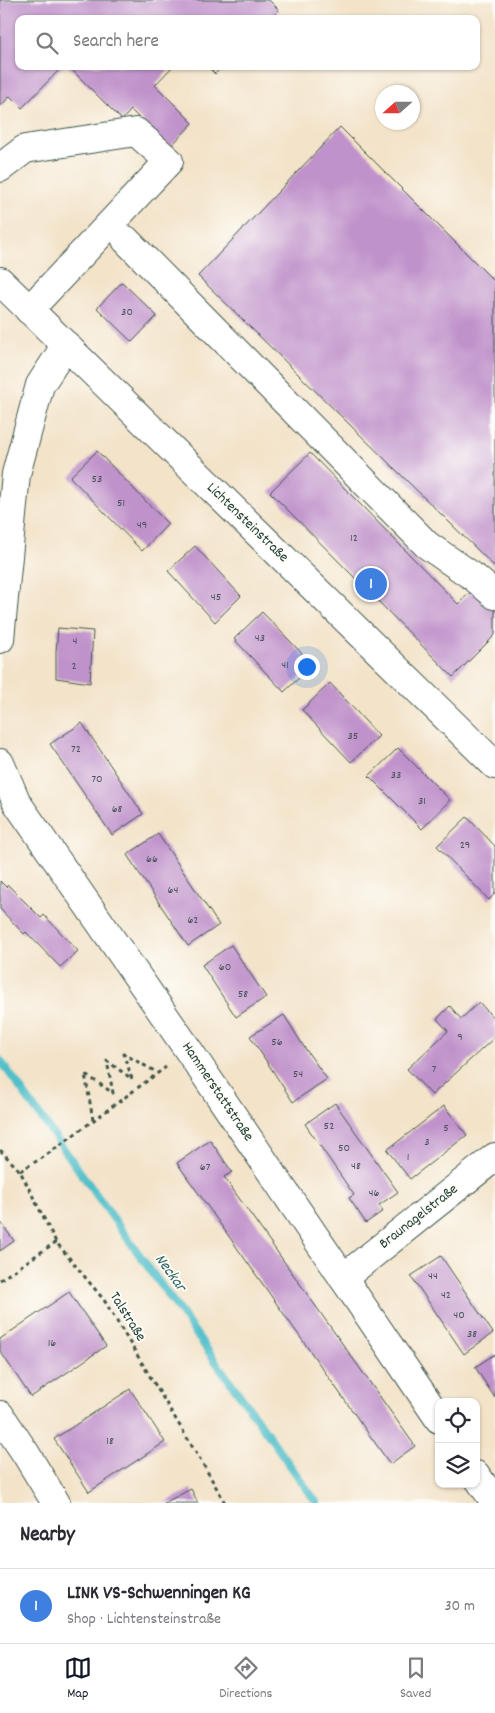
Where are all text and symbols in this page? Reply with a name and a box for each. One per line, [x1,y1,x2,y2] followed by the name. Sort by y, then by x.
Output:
[15,15,480,70] search box
[33,29,61,57] icon: search
[73,29,159,56] text: Search here
[375,85,420,130] north arrow
[121,304,133,321] house number: 30
[92,471,102,488] house number: 53
[201,478,293,568] street label: Lichtensteinstraße
[117,495,125,512] house number: 51
[137,517,147,534] house number: 49
[350,530,358,547] house number: 12
[355,565,387,603] pin: 1
[211,589,221,606] house number: 45
[255,630,265,647] house number: 43
[73,633,78,650] house number: 4
[294,654,320,680] your location
[281,657,289,674] house number: 41
[71,658,77,675] house number: 2
[348,728,358,745] house number: 35
[71,741,81,758] house number: 72
[391,767,401,784] house number: 33
[91,771,103,788] house number: 70
[418,793,426,810] house number: 31
[112,801,123,818] house number: 68
[460,837,470,854] house number: 29
[146,851,158,868] house number: 66
[168,882,178,899] house number: 64
[187,912,199,929] house number: 62
[219,959,231,976] house number: 60
[238,986,248,1003] house number: 58
[457,1029,463,1046] house number: 9
[271,1034,283,1051] house number: 56
[176,1038,259,1146] street label: Hammerstattstraße
[432,1061,437,1078] house number: 7
[293,1066,303,1083] house number: 54
[324,1118,334,1135] house number: 52
[443,1120,449,1137] house number: 5
[424,1134,430,1151] house number: 3
[338,1140,350,1157] house number: 50
[407,1149,409,1166] house number: 1
[351,1158,361,1175] house number: 48
[200,1159,211,1176] house number: 67
[375,1179,464,1255] street label: Braunagelstraße
[369,1185,380,1202] house number: 46
[149,1249,193,1298] water label: Neckar
[428,1268,438,1285] house number: 44
[441,1287,451,1304] house number: 42
[103,1288,151,1346] street label: Talstraße
[453,1307,465,1324] house number: 40
[467,1326,477,1343] house number: 38
[48,1335,56,1352] house number: 16
[435,1398,480,1488] map controls
[435,1398,480,1443] button: locate
[106,1433,114,1450] house number: 18
[435,1443,480,1488] button: layers
[20,1521,75,1551] text: Nearby
[67,1581,251,1608] text: LINK VS-Schwenningen KG
[34,1595,38,1618] text: 1
[445,1595,475,1618] text: 30 m
[67,1608,221,1631] text: Shop · Lichtensteinstraße
[64,1654,92,1704] tab: Map
[219,1654,272,1704] tab: Directions
[400,1654,431,1704] tab: Saved

